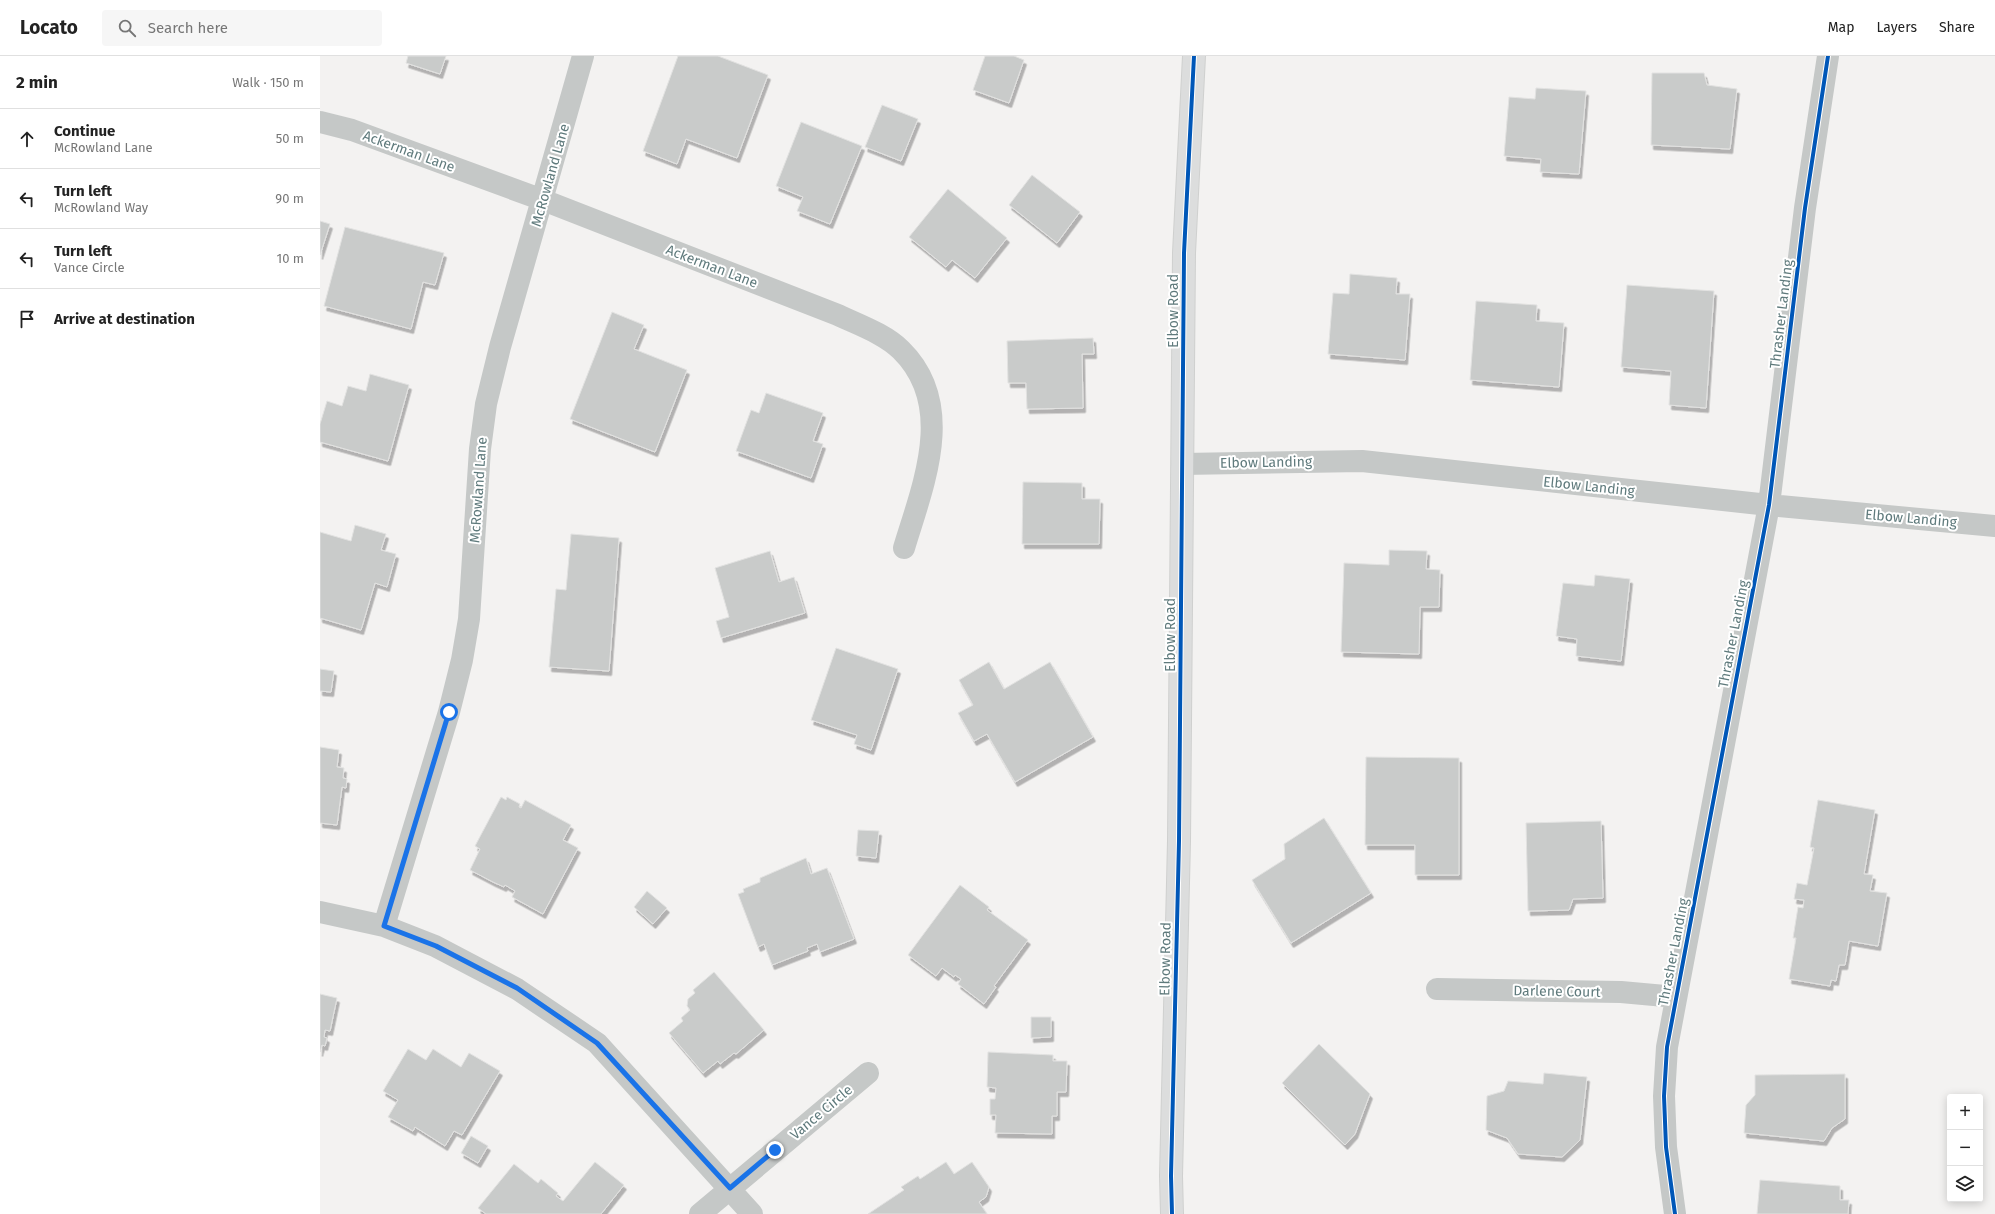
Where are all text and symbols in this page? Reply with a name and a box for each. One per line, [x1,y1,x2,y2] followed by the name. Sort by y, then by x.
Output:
[102,10,382,46] search box
[20,16,78,39] text: Locato
[116,17,138,39] icon: search
[148,19,228,37] text: Search here
[1828,19,1854,36] text: Map
[1876,19,1917,36] text: Layers
[1939,19,1975,36] text: Share
[16,72,58,93] text: 2 min
[232,75,304,90] text: Walk · 150 m
[54,122,115,140] text: Continue
[528,122,573,229] street label: McRowland Lane
[361,127,457,176] street label: Ackerman Lane
[16,128,38,150] icon: ahead
[276,131,304,146] text: 50 m
[54,140,153,155] text: McRowland Lane
[54,182,112,200] text: Turn left
[16,188,38,210] icon: left
[275,191,304,206] text: 90 m
[54,200,148,215] text: McRowland Way
[664,241,760,292] street label: Ackerman Lane
[54,242,112,260] text: Turn left
[16,248,38,270] icon: left
[277,251,304,266] text: 10 m
[1766,258,1797,370] street label: Thrasher Landing
[54,260,125,275] text: Vance Circle
[1165,274,1182,348] street label: Elbow Road
[16,308,38,330] icon: arrive
[54,310,195,328] text: Arrive at destination
[466,436,491,544] street label: McRowland Lane
[1220,453,1313,472] street label: Elbow Landing
[1542,473,1636,500] street label: Elbow Landing
[1864,506,1958,531] street label: Elbow Landing
[1715,578,1752,690] street label: Thrasher Landing
[1162,598,1179,672] street label: Elbow Road
[440,703,458,721] route start
[1655,896,1692,1008] street label: Thrasher Landing
[1156,922,1175,996] street label: Elbow Road
[1513,982,1602,1001] street label: Darlene Court
[787,1081,856,1143] street label: Vance Circle
[1947,1094,1983,1202] map controls
[1947,1094,1983,1130] button: +
[1947,1130,1983,1166] button: −
[766,1141,784,1159] route end
[1947,1166,1983,1202] button: layers

